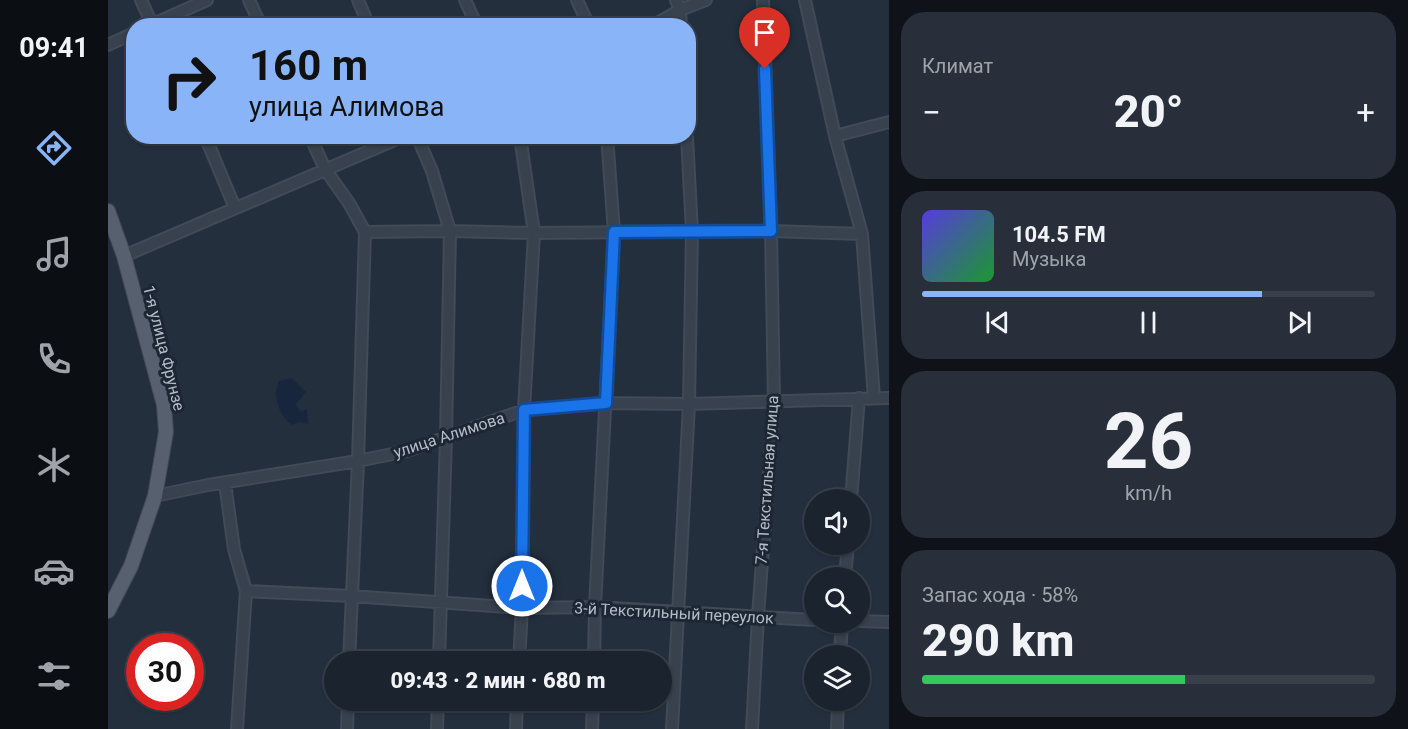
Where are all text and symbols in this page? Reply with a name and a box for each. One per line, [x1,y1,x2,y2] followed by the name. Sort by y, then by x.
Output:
[739,7,790,69] pin
[748,16,781,49] icon: arrive
[19,32,89,64] text: 09:41
[249,41,368,90] text: 160 m
[150,42,228,120] icon: right
[922,54,993,78] text: Климат
[1114,85,1183,138] text: 20°
[249,91,444,123] text: улица Алимова
[922,93,941,132] text: −
[1356,93,1375,132] text: +
[33,127,75,169] icon: directions
[1012,222,1106,247] text: 104.5 FM
[33,233,75,275] icon: music
[1012,247,1086,271] text: Музыка
[139,283,189,413] street label: 1-я улица Фрунзе
[981,306,1014,339] icon: previous
[1132,306,1165,339] icon: pause
[1283,306,1316,339] icon: next
[33,338,75,380] icon: phone
[752,395,782,565] street label: 7-я Текстильная улица
[1104,396,1193,487] text: 26
[391,408,507,462] street label: улица Алимова
[33,444,75,486] icon: climate
[1125,481,1172,505] text: km/h
[804,489,870,711] map controls
[804,489,870,555] button: sound
[33,550,75,592] icon: car
[490,554,554,618] position arrow
[804,567,870,633] button: search
[922,583,1078,607] text: Запас хода · 58%
[574,598,774,628] street label: 3-й Текстильный переулок
[922,614,1074,667] text: 290 km
[126,633,204,711] speed limit sign: 30
[804,645,870,711] button: layers
[33,655,75,697] icon: filters
[390,668,606,693] text: 09:43 · 2 мин · 680 m

